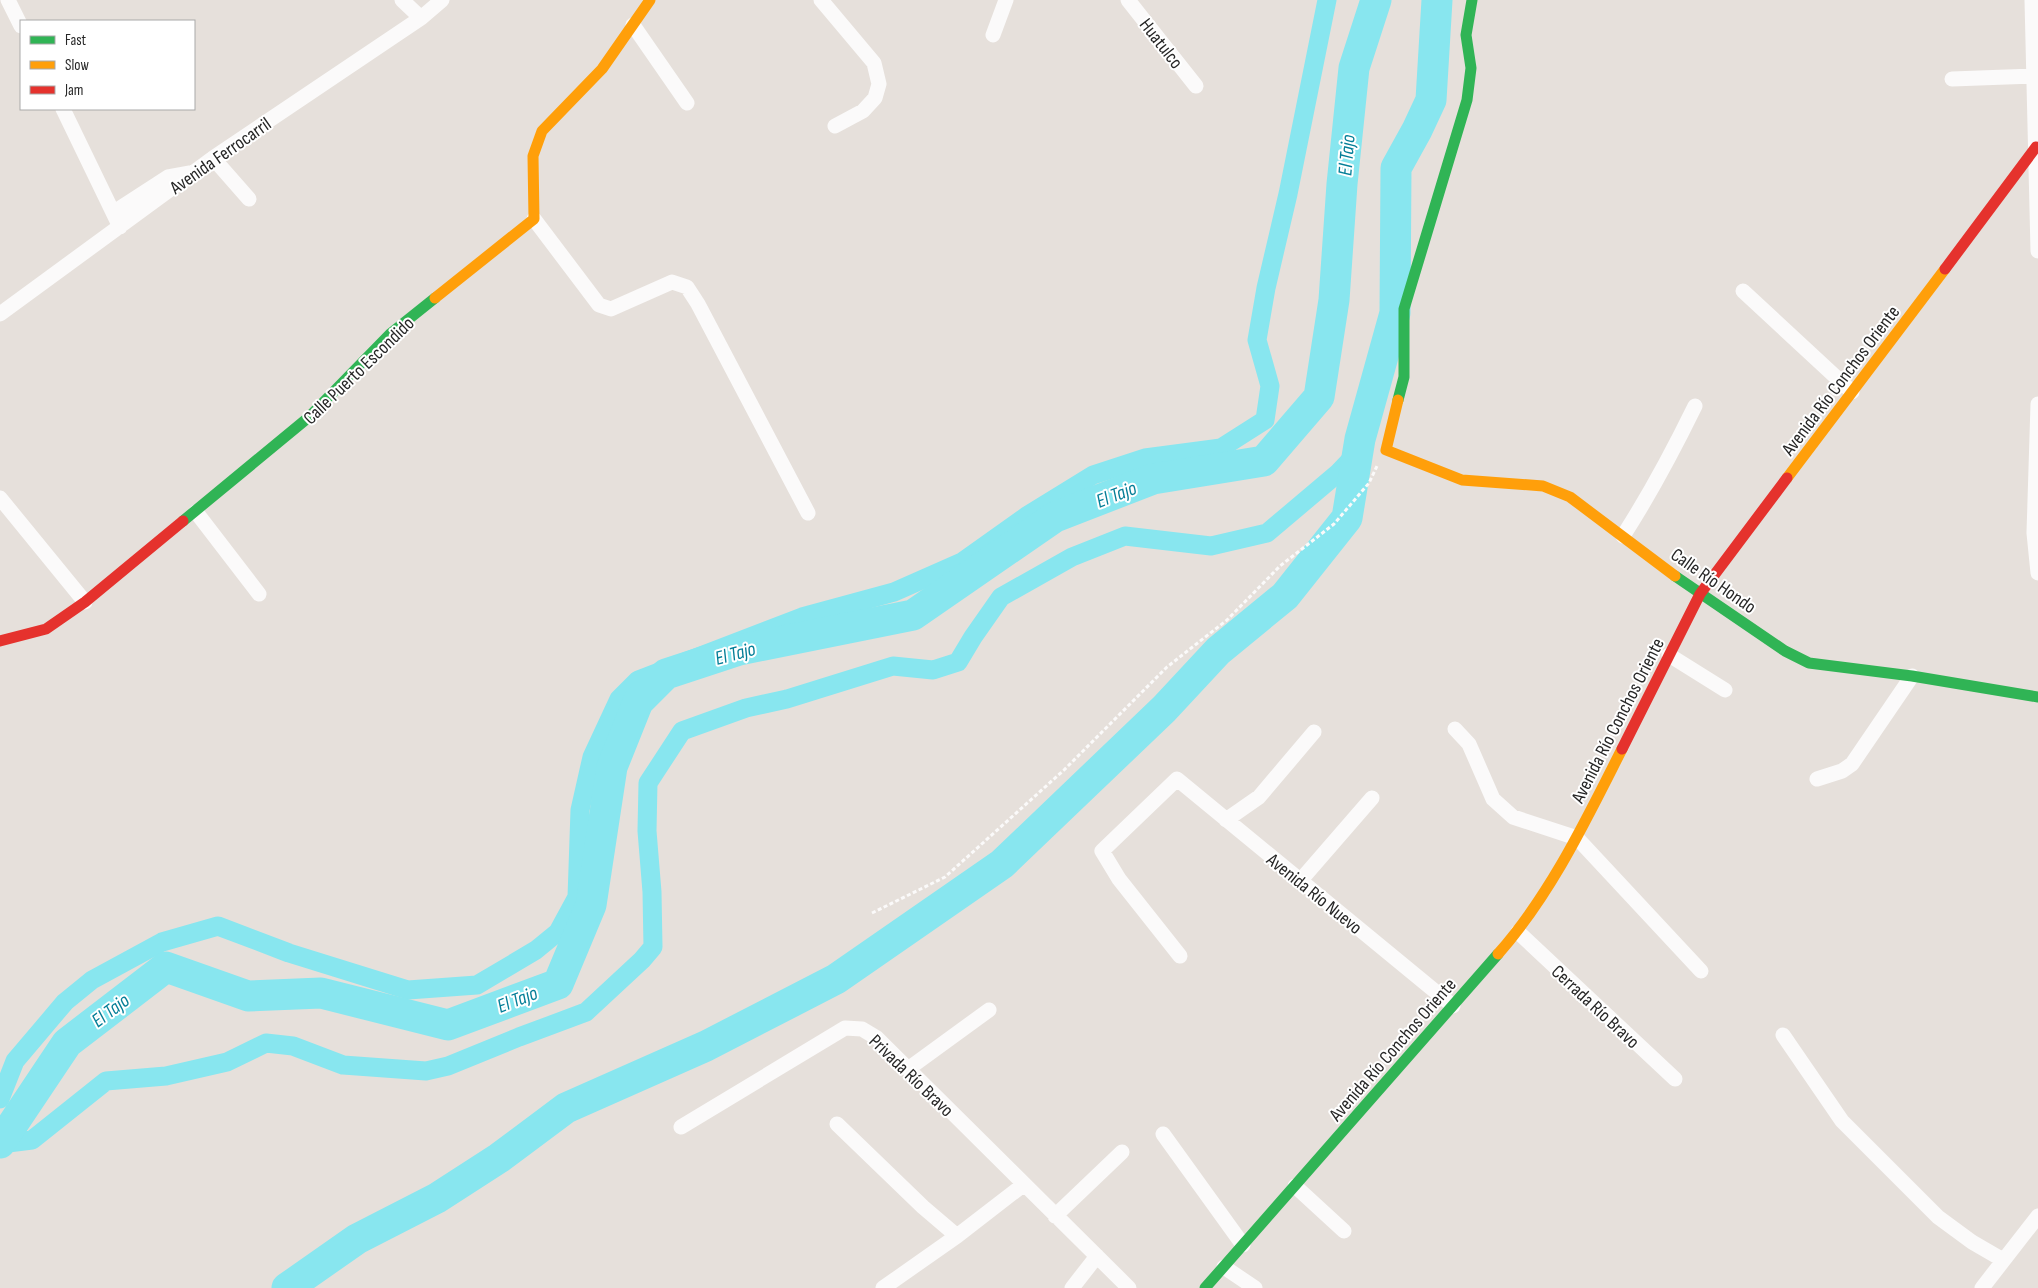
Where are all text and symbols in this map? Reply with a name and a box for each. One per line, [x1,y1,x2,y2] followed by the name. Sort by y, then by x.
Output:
[1134,14,1188,74] street label: Huatulco
[20,20,195,110] legend
[65,31,87,50] text: Fast
[65,56,89,75] text: Slow
[64,81,83,100] text: Jam
[165,113,276,200] street label: Avenida Ferrocarril
[1333,134,1361,177] water label: El Tajo
[1777,301,1905,461] street label: Avenida Río Conchos Oriente
[299,312,419,430] street label: Calle Puerto Escondido
[1093,476,1140,514] water label: El Tajo
[1666,544,1760,619] street label: Calle Río Hondo
[1566,634,1670,808] street label: Avenida Río Conchos Oriente
[712,637,758,671] water label: El Tajo
[1261,848,1366,940] street label: Avenida Río Nuevo
[1546,961,1644,1054] street label: Cerrada Río Bravo
[1324,974,1461,1127] street label: Avenida Río Conchos Oriente
[494,981,541,1019] water label: El Tajo
[87,989,134,1033] water label: El Tajo
[864,1030,958,1122] street label: Privada Río Bravo

